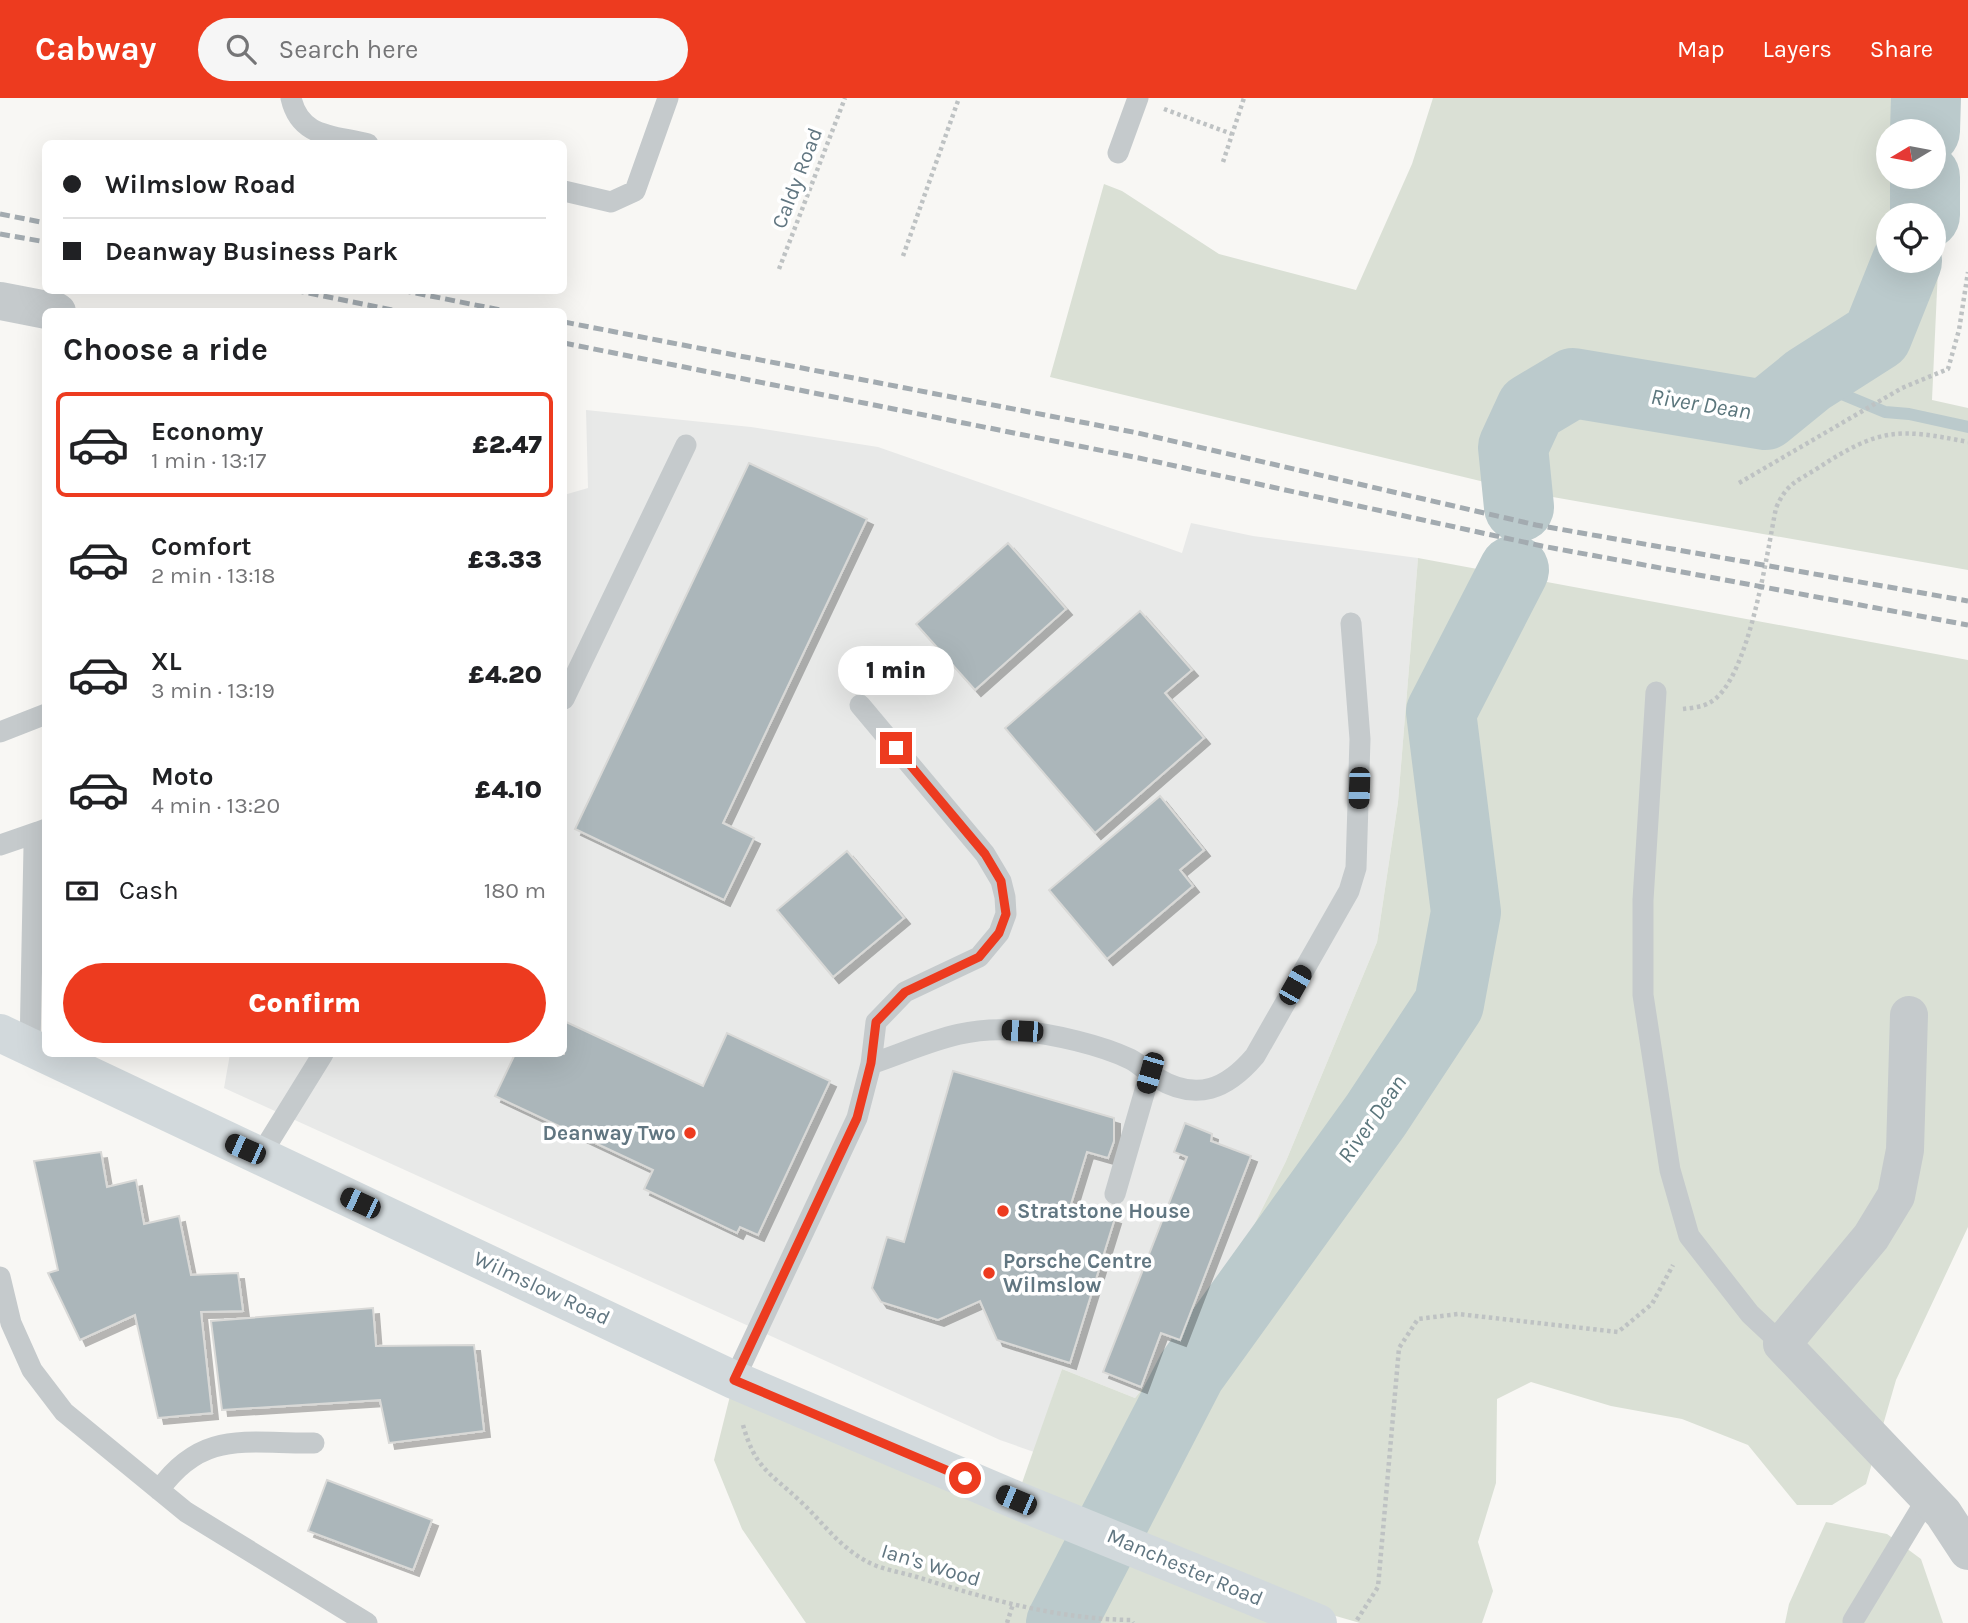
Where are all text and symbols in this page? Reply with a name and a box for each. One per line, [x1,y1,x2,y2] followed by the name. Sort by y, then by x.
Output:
[198,18,688,81] search box
[35,30,156,68] text: Cabway
[222,30,260,68] icon: search
[278,34,418,65] text: Search here
[1677,35,1725,63] text: Map
[1763,35,1832,63] text: Layers
[1870,35,1933,63] text: Share
[1876,119,1946,189] north arrow
[1876,119,1946,273] map controls
[767,124,827,232] street label: Caldy Road
[105,169,296,200] text: Wilmslow Road
[1876,203,1946,273] button: locate
[105,236,398,267] text: Deanway Business Park
[63,331,268,368] text: Choose a ride
[1649,383,1753,425] water label: River Dean
[67,413,130,476] icon: car
[151,416,263,447] text: Economy
[472,429,542,460] text: £2.47
[151,447,266,474] text: 1 min · 13:17
[67,528,130,591] icon: car
[151,531,252,562] text: Comfort
[468,544,542,575] text: £3.33
[151,562,275,589] text: 2 min · 13:18
[67,643,130,706] icon: car
[151,646,182,677] text: XL
[838,646,954,696] callout: 1 min
[866,657,926,684] text: 1 min
[468,659,542,690] text: £4.20
[151,677,275,704] text: 3 min · 13:19
[880,732,912,764] route end
[67,758,130,821] icon: car
[151,761,213,792] text: Moto
[1348,767,1371,809] car
[475,774,542,805] text: £4.10
[151,792,280,819] text: 4 min · 13:20
[63,872,101,910] icon: cash
[119,875,179,906] text: Cash
[484,877,546,904] text: 180 m
[1276,962,1315,1008] car
[63,963,546,1043] button: Confirm
[1001,1019,1044,1043] car
[1135,1050,1166,1096] car
[1332,1070,1412,1168] water label: River Dean
[543,1121,676,1145] place label: Deanway Two
[682,1125,698,1141] marker: Deanway Two
[222,1131,269,1167] car
[337,1185,384,1221] car
[1017,1199,1190,1223] place label: Stratstone House
[995,1203,1011,1219] marker: Stratstone House
[470,1246,614,1330] street label: Wilmslow Road
[1003,1249,1152,1297] place label: Porsche Centre Wilmslow
[981,1265,997,1281] marker: Porsche Centre Wilmslow
[949,1462,981,1494] route start
[993,1482,1040,1518] car
[1103,1523,1267,1611] street label: Manchester Road
[878,1539,984,1591] street label: Ian's Wood

